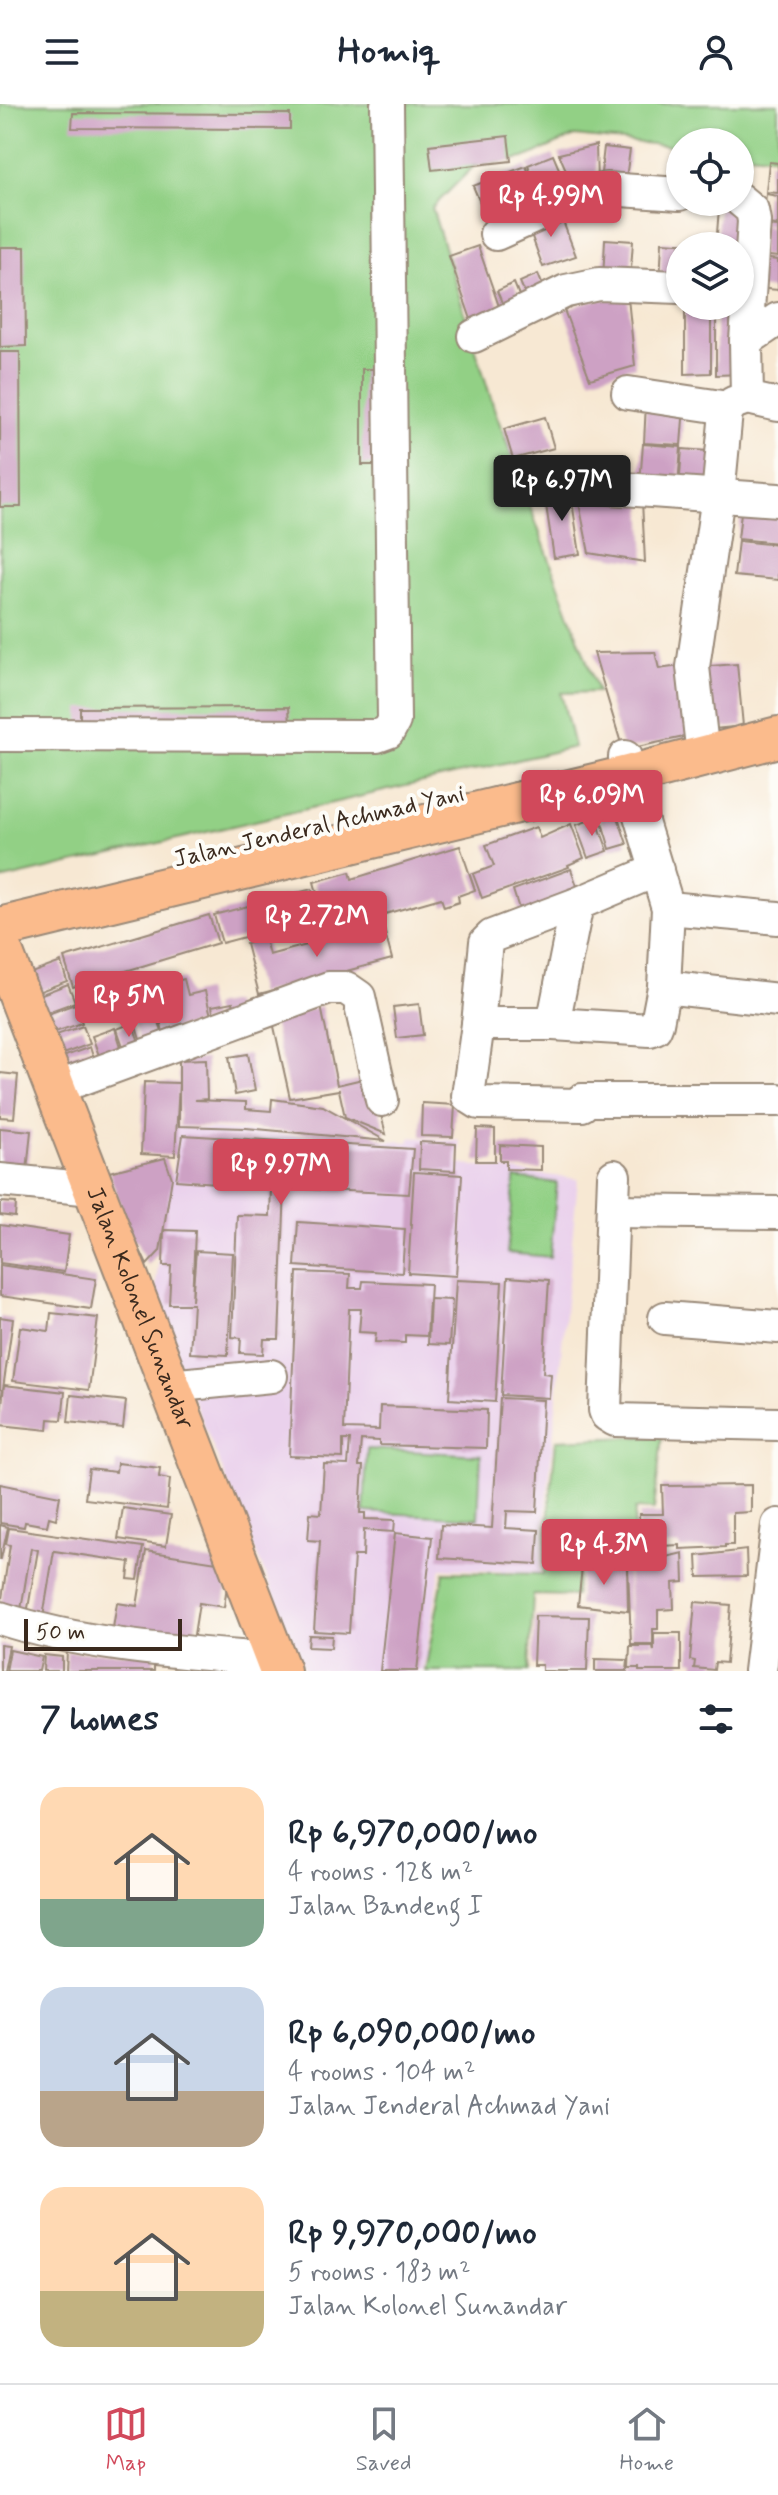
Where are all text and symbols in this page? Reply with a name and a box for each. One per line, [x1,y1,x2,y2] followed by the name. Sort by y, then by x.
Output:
[337,29,441,76] text: Homiq
[40,30,84,74] icon: menu
[694,30,738,74] icon: person
[666,128,754,320] map controls
[666,128,754,216] button: locate
[468,171,634,239] pin: Rp 4.99M
[498,180,604,214] text: Rp 4.99M
[666,232,754,320] button: layers
[479,455,645,523] pin: Rp 6.97M
[512,464,612,498] text: Rp 6.97M
[509,770,675,838] pin: Rp 6.09M
[171,778,467,876] street label: Jalan Jenderal Achmad Yani
[539,779,645,813] text: Rp 6.09M
[234,891,400,959] pin: Rp 2.72M
[265,900,369,934] text: Rp 2.72M
[73,971,185,1039] pin: Rp 5M
[93,980,165,1014] text: Rp 5M
[198,1139,364,1207] pin: Rp 9.97M
[231,1148,331,1182] text: Rp 9.97M
[79,1182,201,1434] street label: Jalan Kolonel Sunandar
[530,1519,678,1587] pin: Rp 4.3M
[560,1528,648,1562] text: Rp 4.3M
[24,1615,182,1651] scale bar
[36,1619,85,1647] text: 50 m
[40,1697,159,1742] text: 7 homes
[694,1697,738,1741] icon: filters
[288,1811,538,1856] text: Rp 6,970,000/mo
[104,1819,200,1915] icon: home
[288,1856,473,1890] text: 4 rooms · 128 m²
[288,1890,483,1924] text: Jalan Bandeng I
[288,2011,536,2056] text: Rp 6,090,000/mo
[104,2019,200,2115] icon: home
[288,2056,475,2090] text: 4 rooms · 104 m²
[288,2090,610,2124] text: Jalan Jenderal Achmad Yani
[288,2211,537,2256] text: Rp 9,970,000/mo
[104,2219,200,2315] icon: home
[288,2256,471,2290] text: 5 rooms · 183 m²
[288,2290,567,2324] text: Jalan Kolonel Sunandar
[104,2402,148,2478] tab: Map
[356,2402,411,2478] tab: Saved
[619,2402,674,2478] tab: Home

